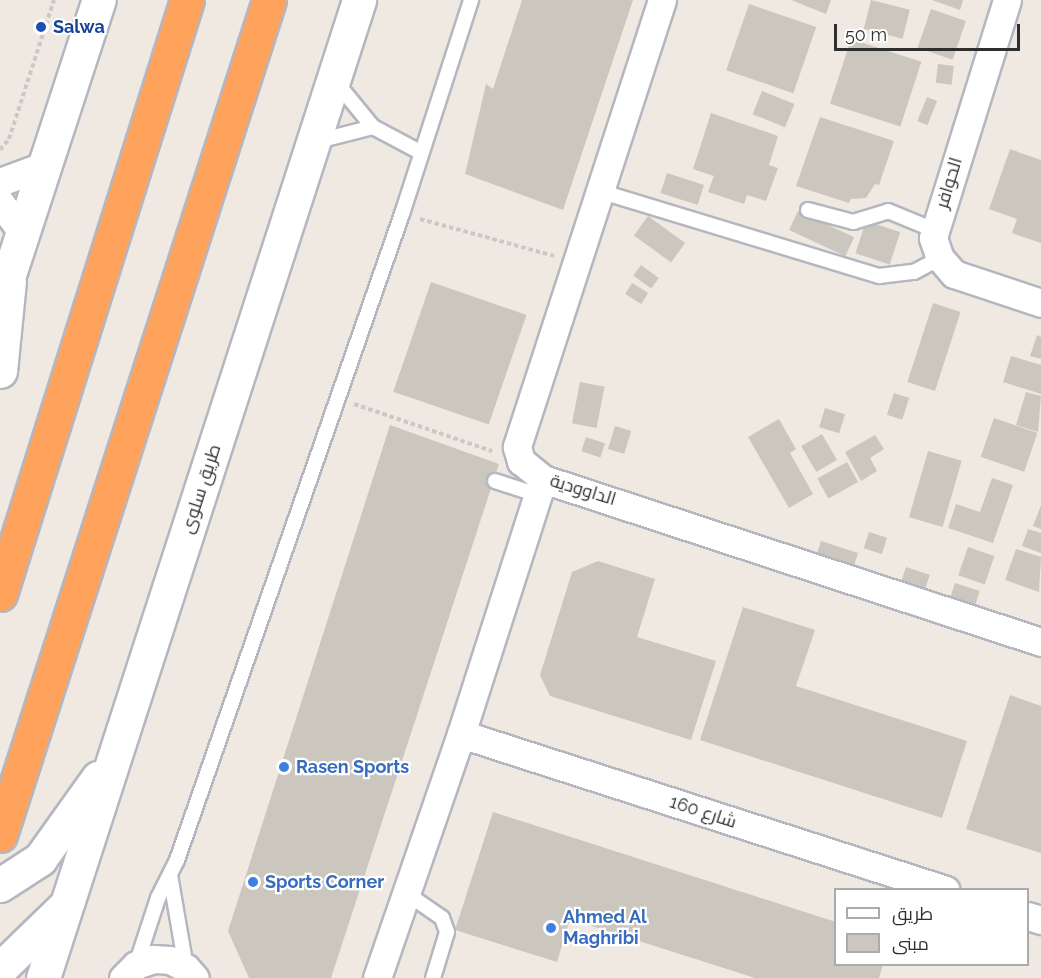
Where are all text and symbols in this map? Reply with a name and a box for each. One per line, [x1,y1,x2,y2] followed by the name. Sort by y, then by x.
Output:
[837,12,1023,50] scale bar
[53,16,105,38] place label: Salwa
[34,20,48,34] marker: Salwa
[845,24,887,45] text: 50 m
[931,155,967,211] street label: الحوافر
[176,442,226,536] street label: طريق سلوى
[547,470,619,510] street label: الداوودية
[296,756,409,778] place label: Rasen Sports
[277,760,291,774] marker: Rasen Sports
[667,791,739,833] street label: شارع 160
[265,871,384,893] place label: Sports Corner
[246,875,260,889] marker: Sports Corner
[834,888,1029,966] legend
[892,903,933,924] text: طريق
[563,907,647,950] place label: Ahmed Al Maghribi
[544,921,558,935] marker: Ahmed Al Maghribi
[892,933,929,954] text: مبنى

